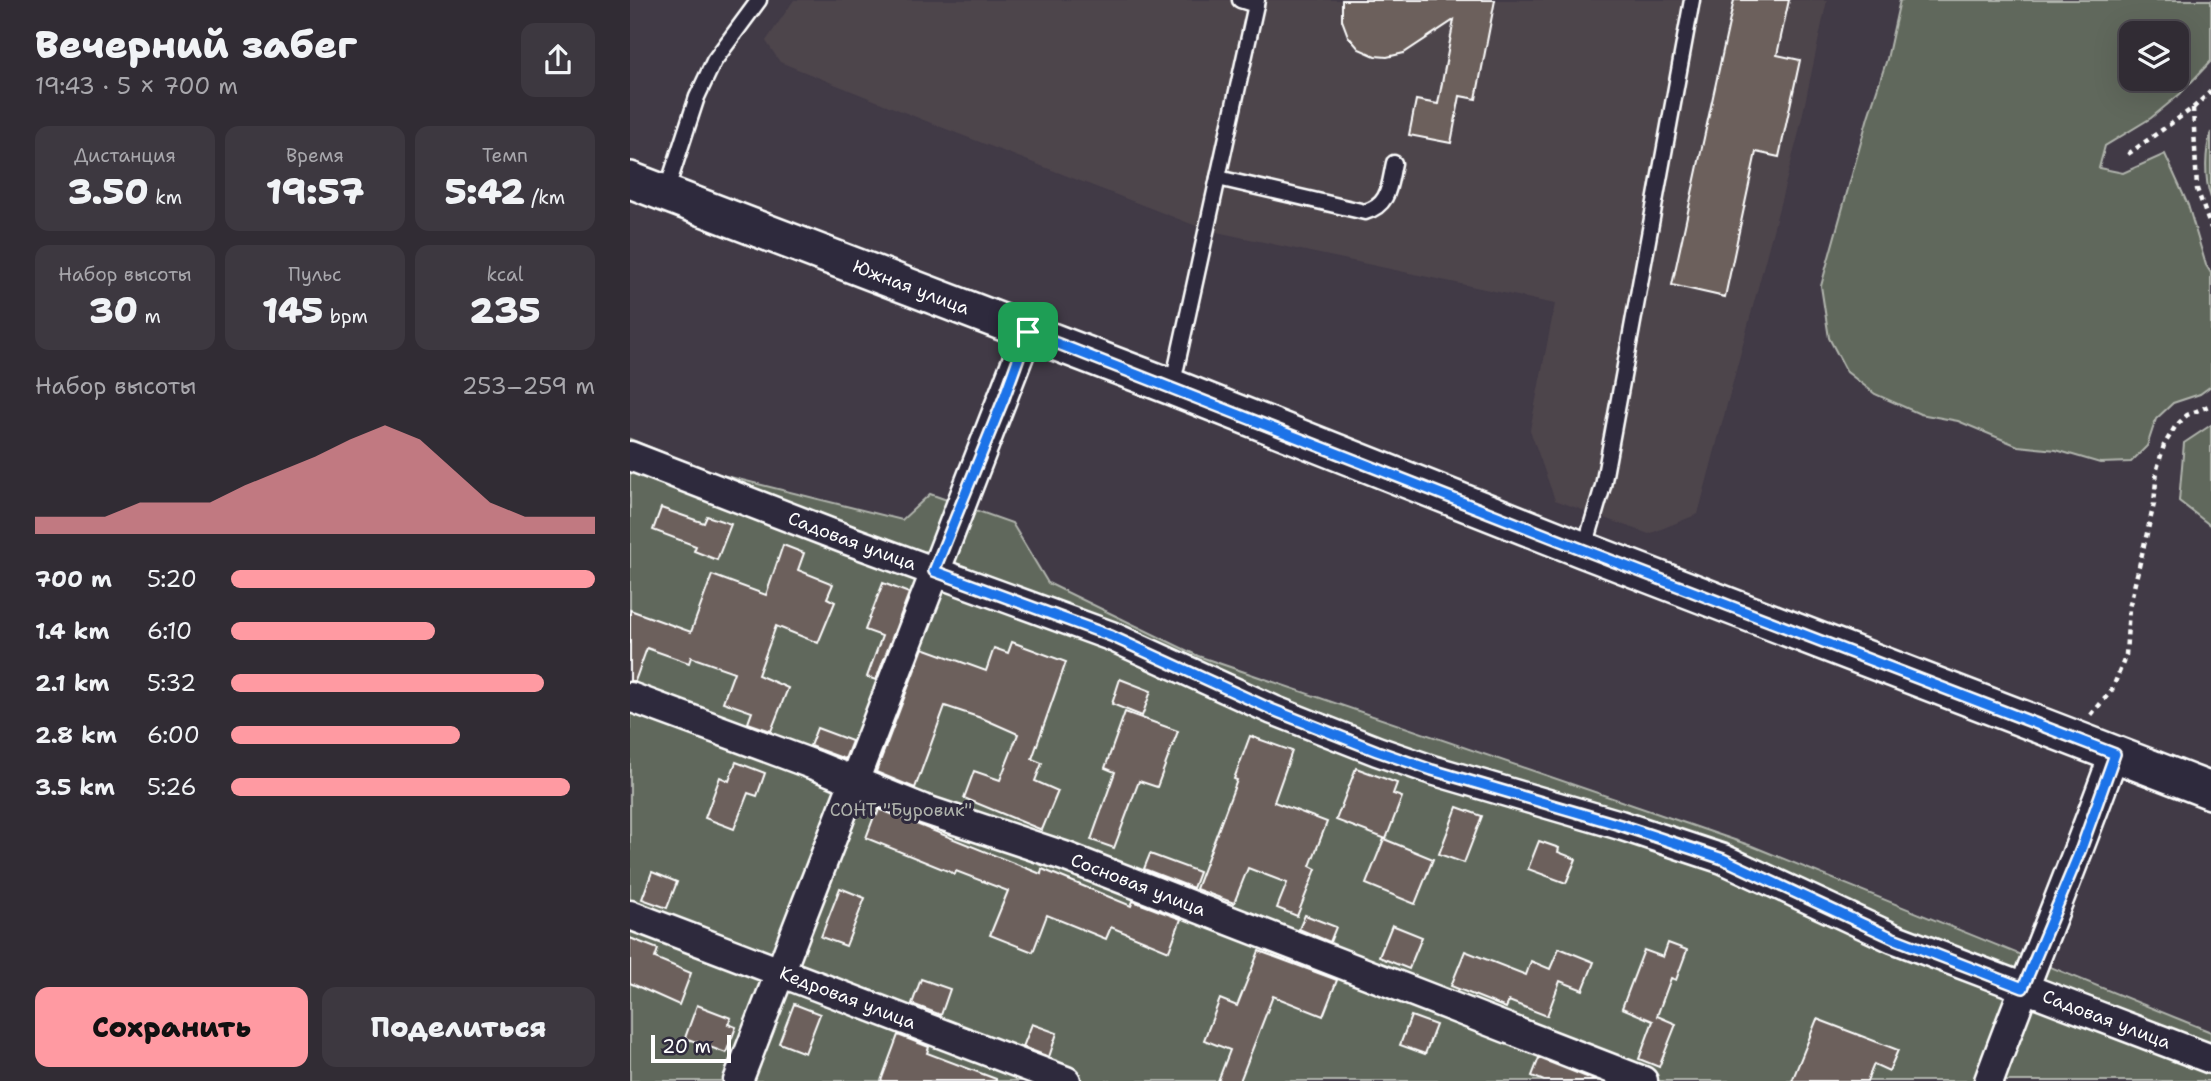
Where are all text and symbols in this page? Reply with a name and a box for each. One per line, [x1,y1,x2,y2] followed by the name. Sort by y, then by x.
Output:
[35,19,357,70] text: Вечерний забег
[2119,21,2189,91] map controls
[2119,21,2189,91] button: layers
[521,23,595,97] button: share
[35,71,238,101] text: 19:43 · 5 × 700 m
[74,143,176,168] text: Дистанция
[286,143,344,168] text: Время
[482,143,528,168] text: Темп
[68,168,149,215] text: 3.50
[266,168,364,215] text: 19:57
[445,168,525,215] text: 5:42
[149,185,182,210] text: km
[525,185,565,210] text: /km
[850,254,973,320] street label: Южная улица
[58,262,192,287] text: Набор высоты
[288,262,342,287] text: Пульс
[487,262,523,287] text: kcal
[89,287,138,334] text: 30
[262,287,323,334] text: 145
[469,287,541,334] text: 235
[998,302,1058,362] pin
[138,304,161,329] text: m
[323,304,368,329] text: bpm
[1009,313,1047,351] icon: arrive
[35,371,196,401] text: Набор высоты
[462,371,595,401] text: 253–259 m
[785,506,920,576] street label: Садовая улица
[35,564,112,594] text: 700 m
[147,564,197,594] text: 5:20
[35,616,109,646] text: 1.4 km
[147,616,192,646] text: 6:10
[35,668,109,698] text: 2.1 km
[147,668,196,698] text: 5:32
[35,720,117,750] text: 2.8 km
[147,720,200,750] text: 6:00
[35,772,115,802] text: 3.5 km
[147,772,197,802] text: 5:26
[830,798,972,822] park label: СОНТ "Буровик"
[1067,848,1209,922] street label: Сосновая улица
[776,961,919,1035] street label: Кедровая улица
[2039,984,2174,1055] street label: Садовая улица
[35,987,308,1067] button: Сохранить
[322,987,595,1067] button: Поделиться
[651,1032,732,1064] scale bar
[662,1034,711,1059] text: 20 m

